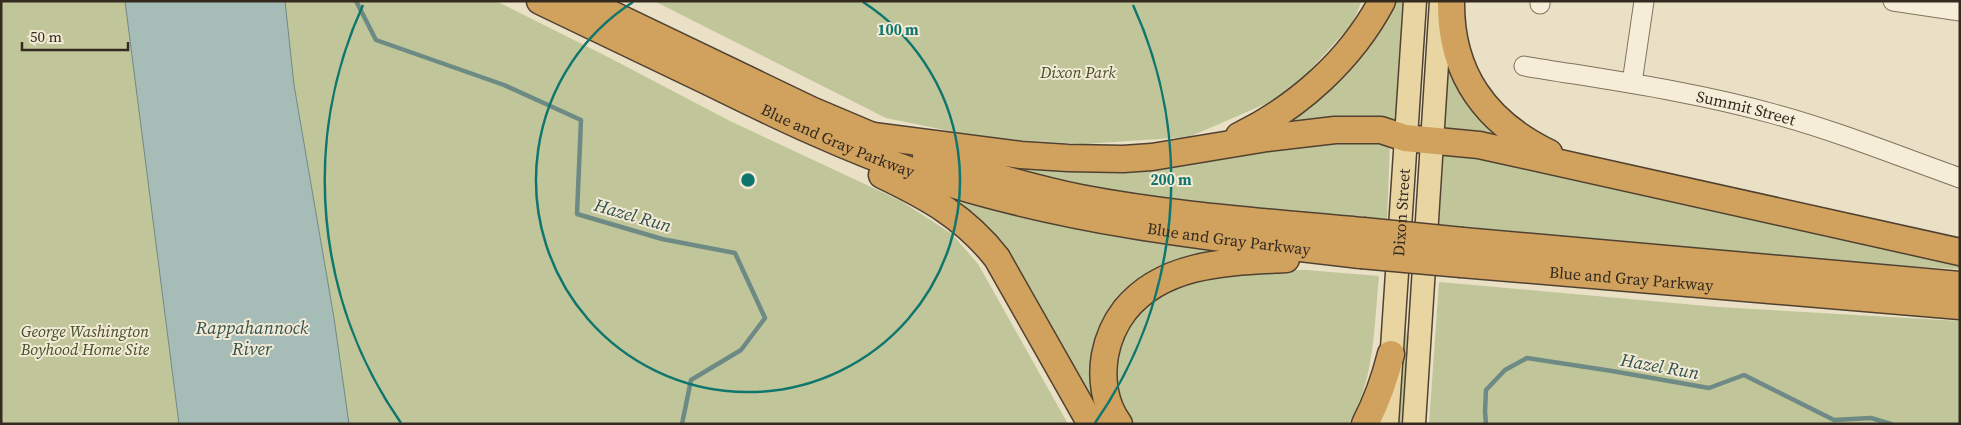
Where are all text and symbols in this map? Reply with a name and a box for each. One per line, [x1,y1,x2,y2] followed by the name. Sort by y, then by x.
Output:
[877,19,919,40] text: 100 m
[22,20,129,52] scale bar
[30,26,62,47] text: 50 m
[1039,61,1116,83] park label: Dixon Park
[1695,85,1799,131] street label: Summit Street
[758,98,918,183] street label: Blue and Gray Parkway
[1387,167,1415,257] street label: Dixon Street
[1150,169,1192,190] text: 200 m
[739,171,757,189] centre of rings
[590,192,675,238] water label: Hazel Run
[1146,217,1313,260] street label: Blue and Gray Parkway
[1548,260,1715,296] street label: Blue and Gray Parkway
[195,315,309,361] water label: Rappahannock River
[20,320,150,360] park label: George Washington Boyhood Home Site
[1618,347,1701,385] water label: Hazel Run

